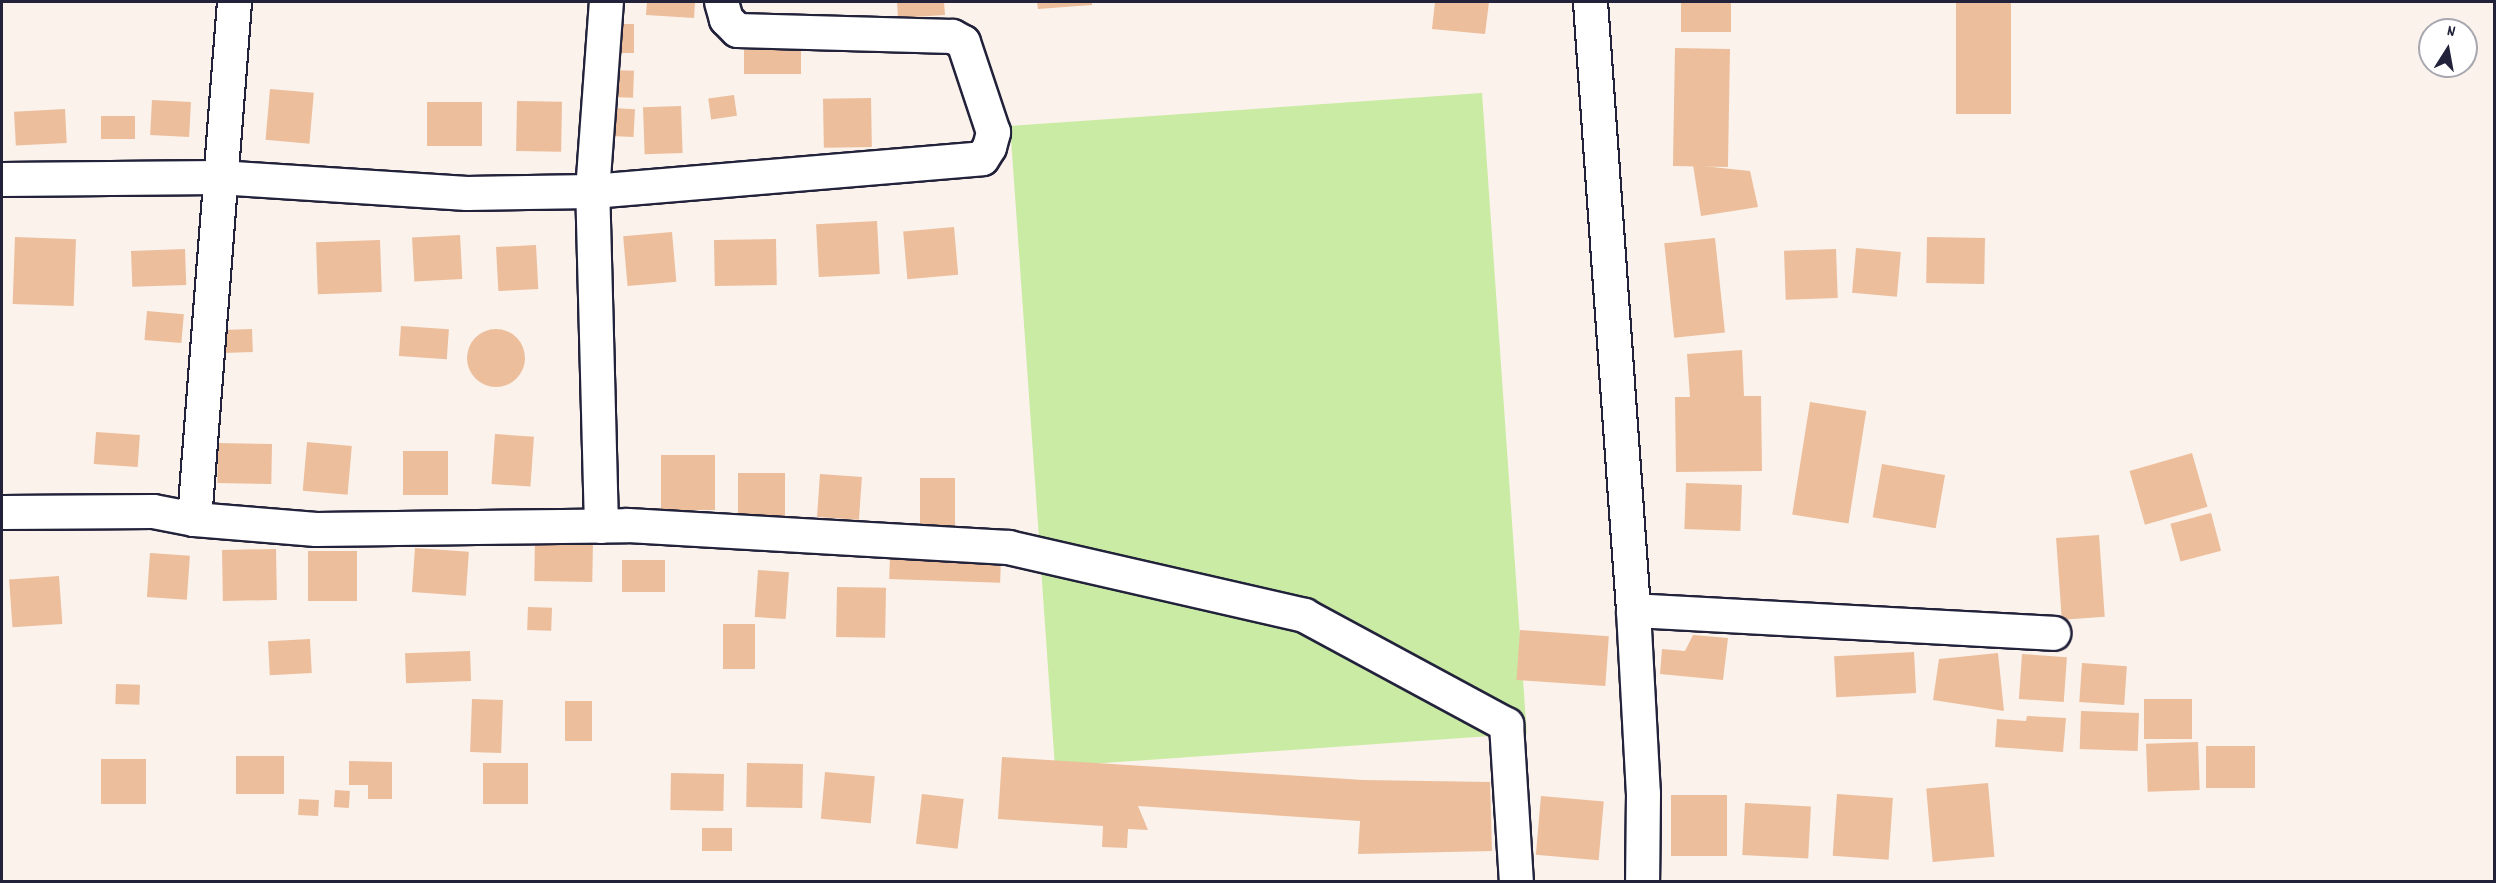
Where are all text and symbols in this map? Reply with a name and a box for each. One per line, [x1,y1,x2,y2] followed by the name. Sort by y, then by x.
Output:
[2418,18,2478,78] north arrow
[2445,20,2457,44] text: N

